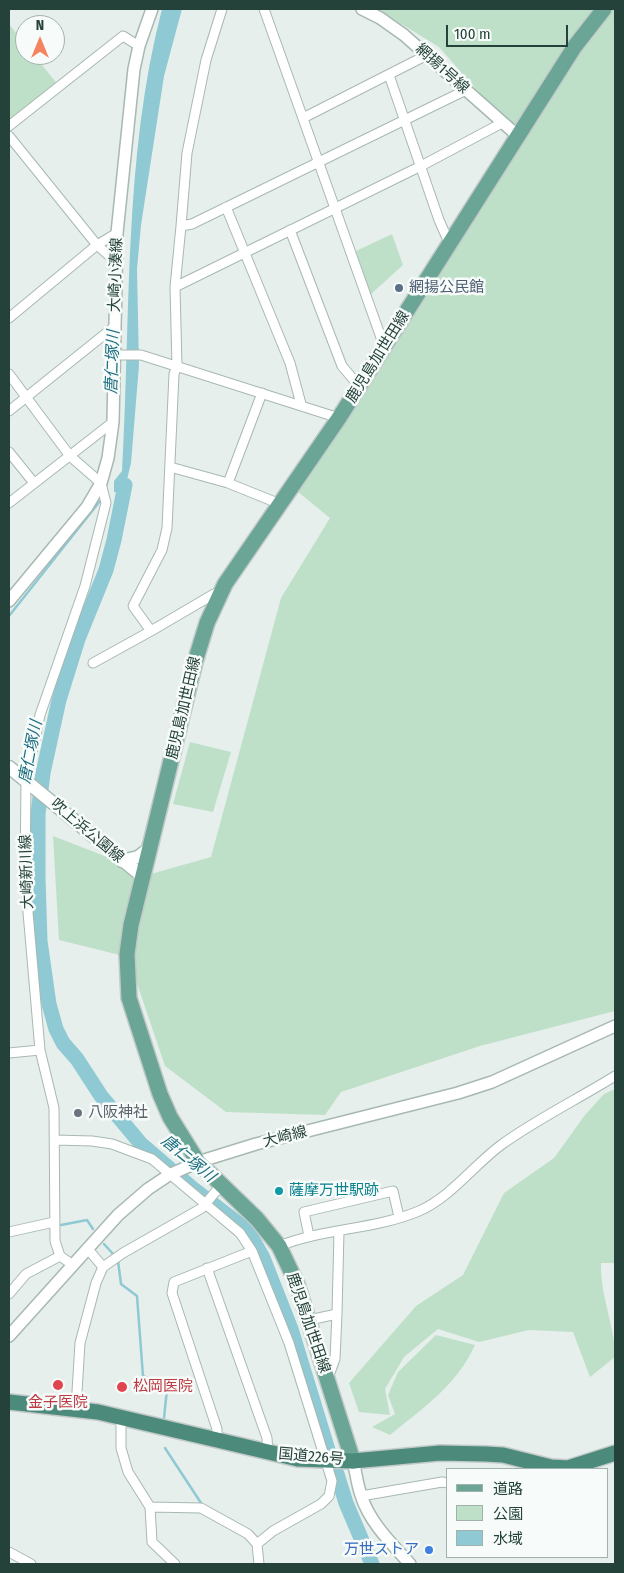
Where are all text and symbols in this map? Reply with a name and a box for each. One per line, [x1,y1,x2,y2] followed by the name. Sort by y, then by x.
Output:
[15,15,65,65] north arrow
[449,15,572,47] scale bar
[36,17,44,34] text: N
[454,25,491,43] text: 100 m
[412,40,472,98] street label: 網揚1号線
[106,237,126,313] street label: 大崎小湊線
[409,279,484,297] place label: 網揚公民館
[393,282,405,294] marker: 網揚公民館
[343,308,413,406] street label: 鹿児島加世田線
[102,330,124,394] water label: 唐仁塚川
[163,655,205,761] street label: 鹿児島加世田線
[15,719,47,785] water label: 唐仁塚川
[47,795,127,867] street label: 吹上浜公園線
[17,834,37,910] street label: 大崎新川線
[88,1104,148,1122] place label: 八阪神社
[72,1107,84,1119] marker: 八阪神社
[261,1123,309,1151] street label: 大崎線
[157,1131,219,1187] water label: 唐仁塚川
[289,1182,379,1200] place label: 薩摩万世駅跡
[273,1185,285,1197] marker: 薩摩万世駅跡
[282,1270,334,1376] street label: 鹿児島加世田線
[51,1378,65,1392] marker: 金子医院
[133,1378,193,1396] place label: 松岡医院
[115,1380,129,1394] marker: 松岡医院
[28,1394,88,1412] place label: 金子医院
[278,1445,344,1469] street label: 国道226号
[446,1468,609,1558] legend
[493,1480,523,1498] text: 道路
[493,1505,523,1523] text: 公園
[493,1530,523,1548] text: 水域
[344,1541,419,1559] place label: 万世ストア
[423,1544,435,1556] marker: 万世ストア

